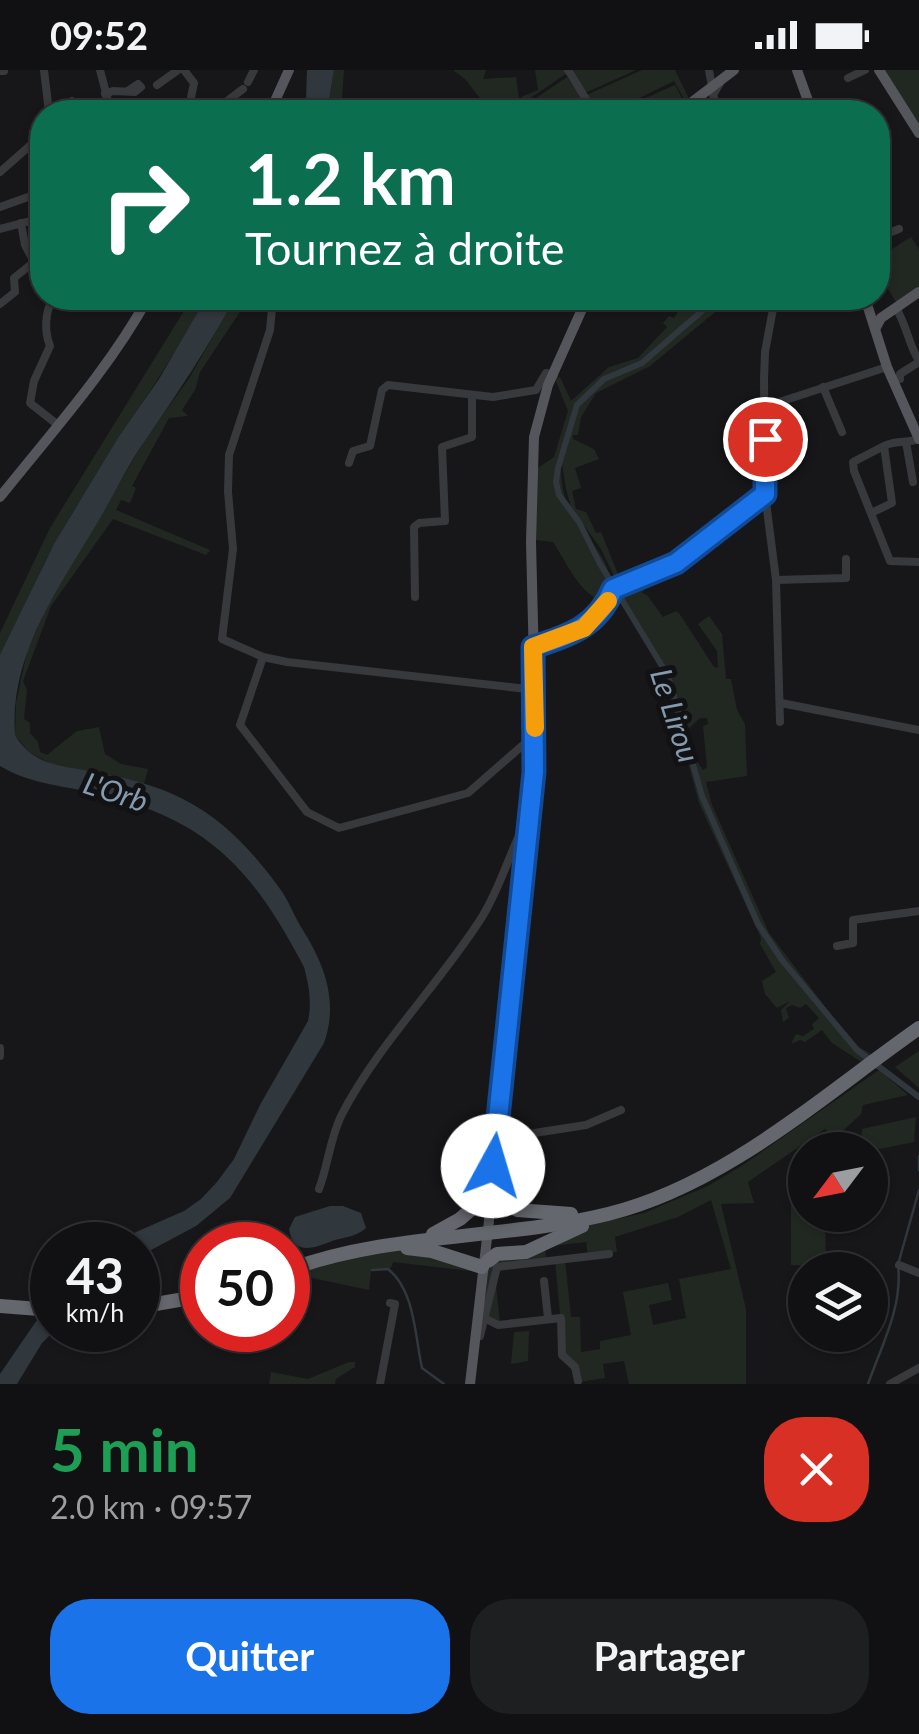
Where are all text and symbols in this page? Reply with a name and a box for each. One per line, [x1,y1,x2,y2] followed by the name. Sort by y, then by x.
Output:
[50,12,148,58] text: 09:52
[245,136,456,220] text: 1.2 km
[80,140,210,270] icon: right
[245,221,564,275] text: Tournez à droite
[723,397,808,482] pin
[738,412,793,467] icon: arrive
[644,663,708,767] water label: Le Lirou
[79,764,153,818] water label: L'Orb
[441,1114,545,1218] position arrow
[788,1132,888,1232] north arrow
[788,1132,888,1352] map controls
[180,1222,310,1352] speed limit sign: 50
[66,1245,124,1305] text: 43
[788,1252,888,1352] button: layers
[66,1297,124,1327] text: km/h
[50,1413,199,1485] text: 5 min
[764,1417,869,1522] button: close
[50,1487,252,1526] text: 2.0 km · 09:57
[50,1599,450,1714] button: Quitter
[470,1599,869,1714] button: Partager

